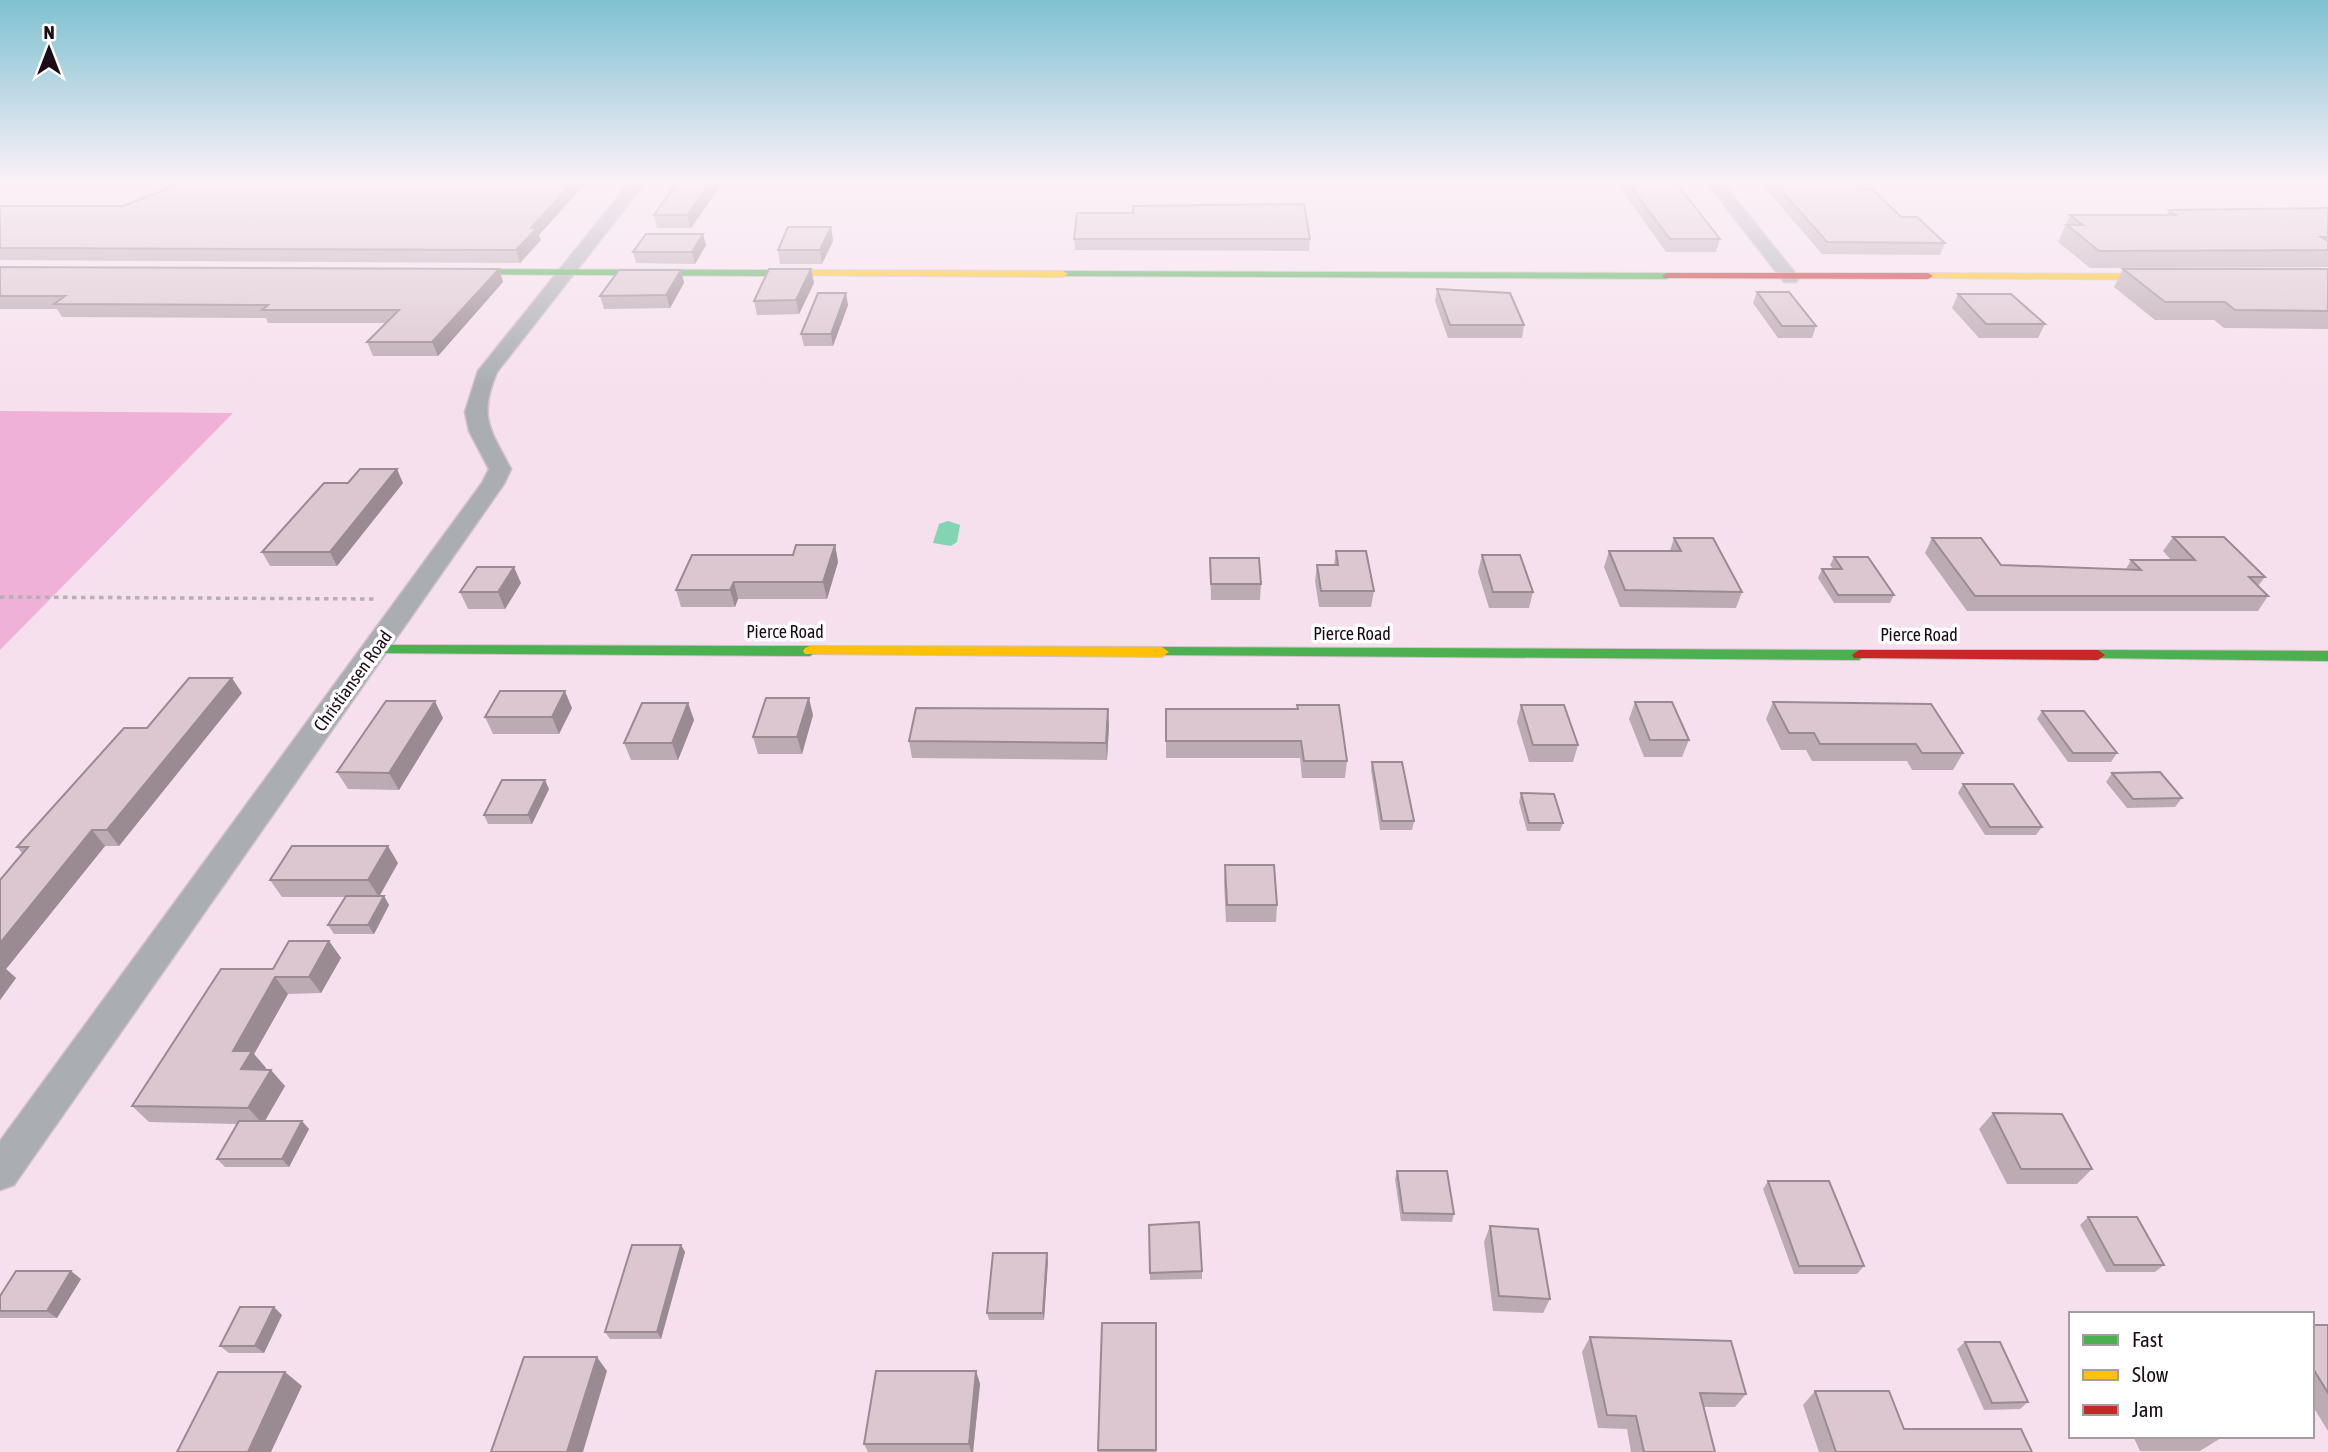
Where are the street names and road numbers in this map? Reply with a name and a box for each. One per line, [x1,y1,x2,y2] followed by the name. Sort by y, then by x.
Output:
[746,621,824,642] street label: Pierce Road
[1313,623,1391,644] street label: Pierce Road
[1880,624,1958,645] street label: Pierce Road
[309,626,396,735] street label: Christiansen Road

